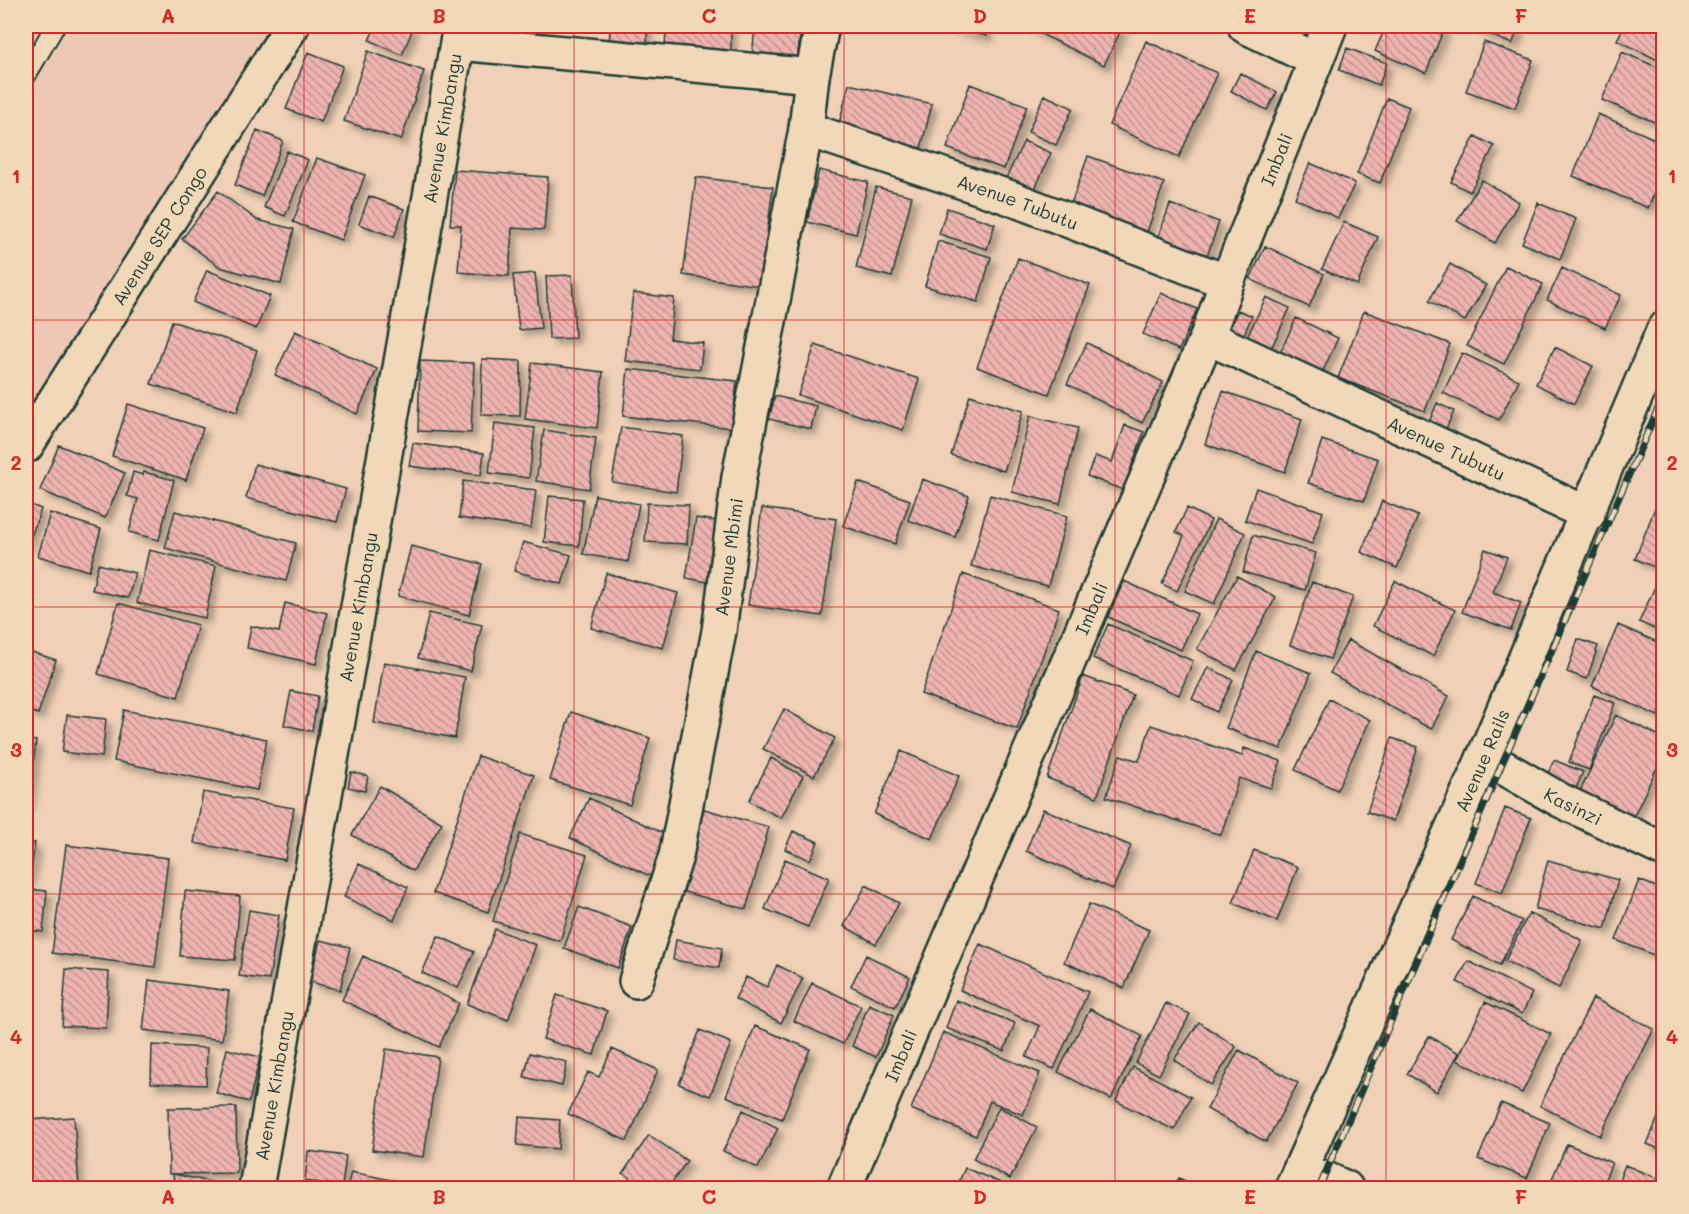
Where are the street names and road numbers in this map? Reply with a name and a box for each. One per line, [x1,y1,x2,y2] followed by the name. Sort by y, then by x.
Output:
[417,51,467,205] street label: Avenue Kimbangu
[1255,129,1298,189] street label: Imbali
[106,161,212,310] street label: Avenue SEP Congo
[954,169,1082,235] street label: Avenue Tubutu
[1384,411,1509,486] street label: Avenue Tubutu
[709,496,748,618] street label: Avenue Mbimi
[333,530,383,684] street label: Avenue Kimbangu
[1069,579,1113,639] street label: Imbali
[1449,705,1515,815] street label: Avenue Rails
[1540,781,1606,831] street label: Kasinzi
[249,1009,299,1162] street label: Avenue Kimbangu
[879,1026,922,1086] street label: Imbali

